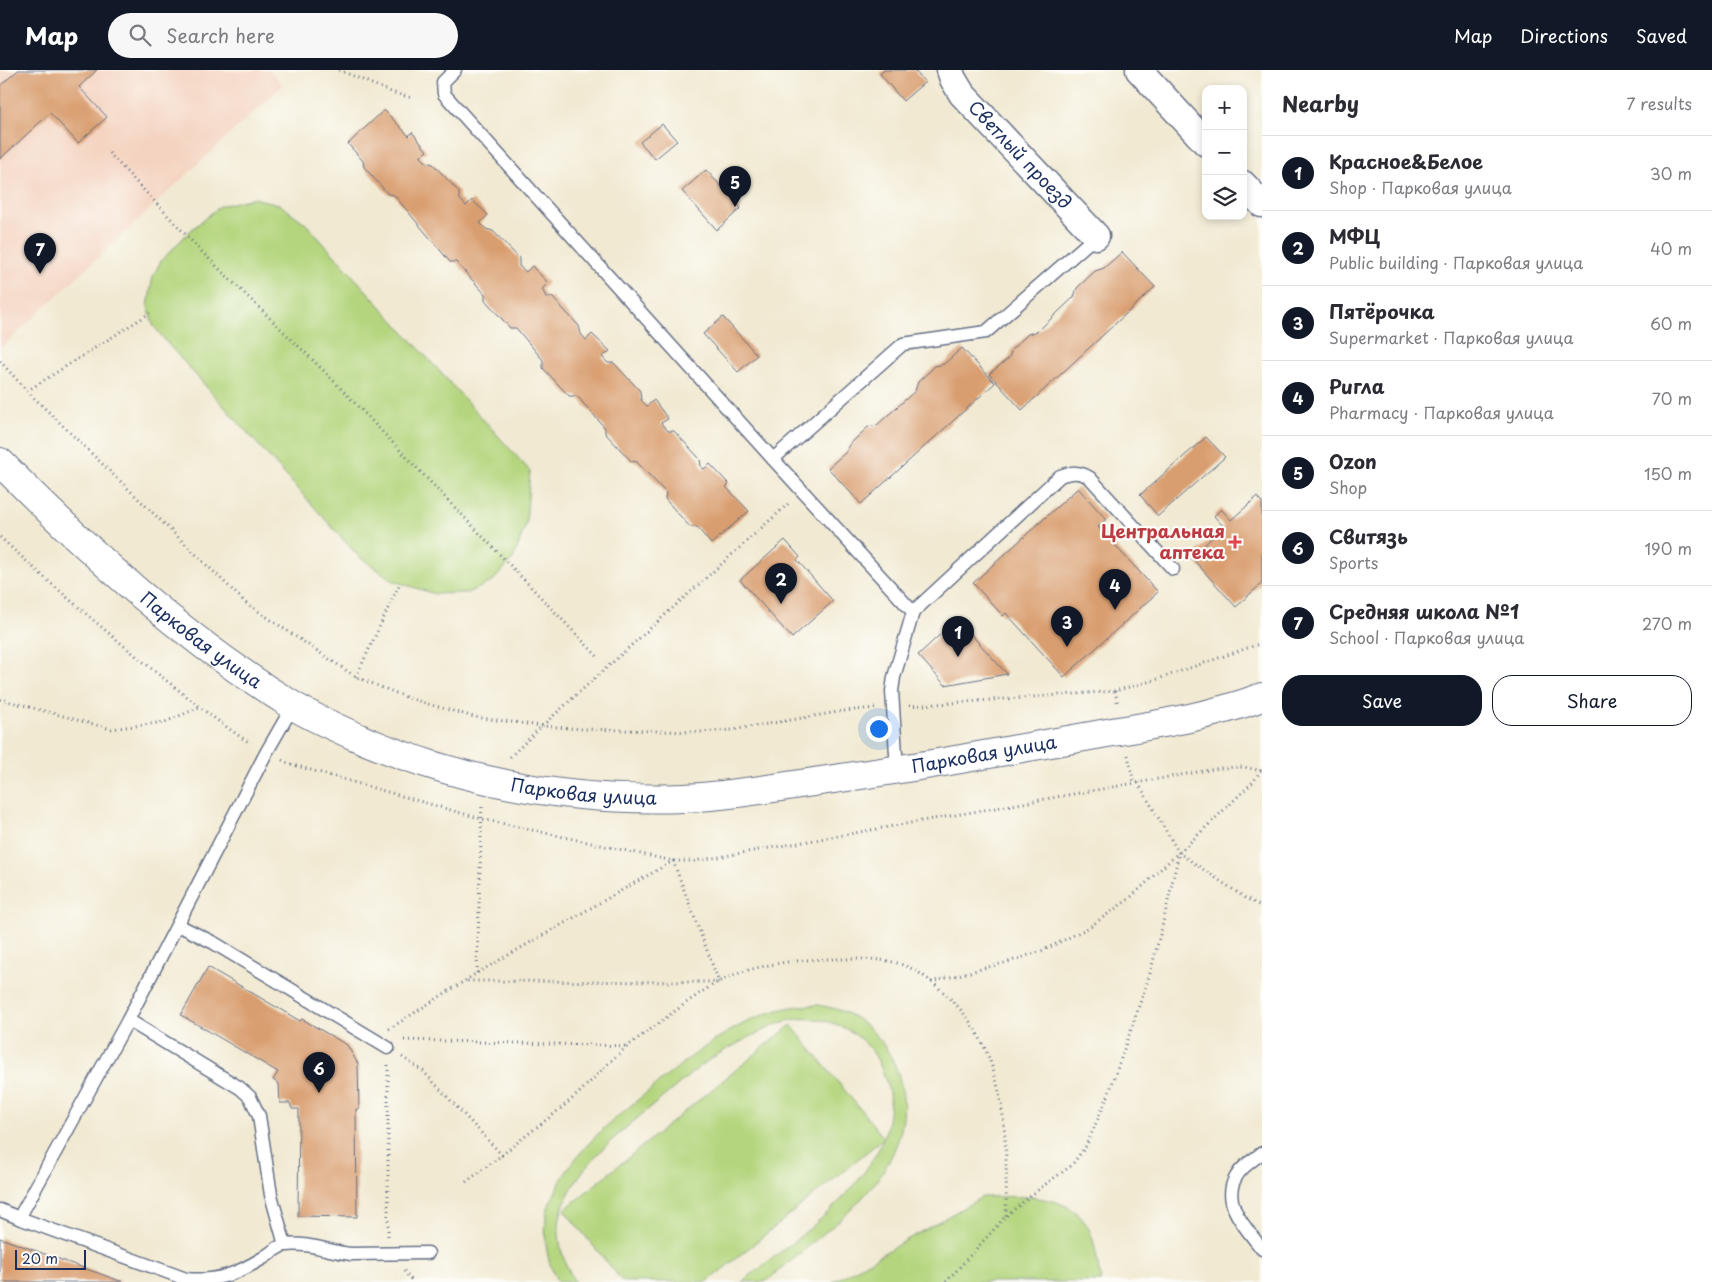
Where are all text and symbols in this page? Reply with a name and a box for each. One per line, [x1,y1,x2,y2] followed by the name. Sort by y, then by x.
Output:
[108,13,458,58] search box
[25,17,78,53] text: Map
[126,21,154,49] icon: search
[166,21,275,49] text: Search here
[1454,22,1492,49] text: Map
[1520,22,1608,49] text: Directions
[1636,22,1687,49] text: Saved
[1202,85,1247,220] map controls
[1202,85,1247,130] button: +
[1282,87,1359,119] text: Nearby
[1627,91,1692,115] text: 7 results
[963,94,1079,214] street label: Светлый проезд
[1202,130,1247,175] button: −
[1329,147,1483,175] text: Красное&Белое
[1294,161,1302,185] text: 1
[1650,161,1692,185] text: 30 m
[719,166,751,207] pin: 5
[1202,175,1247,220] button: layers
[1329,175,1512,199] text: Shop · Парковая улица
[1329,222,1380,250] text: МФЦ
[24,233,56,274] pin: 7
[1292,236,1304,260] text: 2
[1650,236,1692,260] text: 40 m
[1329,250,1583,274] text: Public building · Парковая улица
[1329,297,1435,325] text: Пятёрочка
[1293,311,1303,335] text: 3
[1650,311,1692,335] text: 60 m
[1329,325,1573,349] text: Supermarket · Парковая улица
[1329,372,1385,400] text: Ригла
[1293,386,1303,410] text: 4
[1652,386,1692,410] text: 70 m
[1329,400,1554,424] text: Pharmacy · Парковая улица
[1329,447,1377,475] text: Ozon
[1293,461,1303,485] text: 5
[1644,461,1692,485] text: 150 m
[1329,475,1367,499] text: Shop
[1101,517,1225,565] place label: Центральная аптека
[1329,522,1408,550] text: Свитязь
[1229,536,1241,548] marker: Центральная аптека
[1292,536,1304,560] text: 6
[1644,536,1692,560] text: 190 m
[1329,550,1378,574] text: Sports
[765,563,797,604] pin: 2
[1099,569,1131,610] pin: 4
[135,584,268,695] street label: Парковая улица
[1329,597,1519,625] text: Средняя школа №1
[1051,606,1083,647] pin: 3
[1293,611,1303,635] text: 7
[1642,611,1692,635] text: 270 m
[942,616,974,657] pin: 1
[1329,625,1524,649] text: School · Парковая улица
[1282,675,1482,726] button: Save
[1492,675,1692,726] button: Share
[866,716,892,742] your location
[909,727,1059,779] street label: Парковая улица
[509,770,657,811] street label: Парковая улица
[303,1052,335,1093] pin: 6
[15,1247,86,1270] scale bar
[22,1248,58,1269] text: 20 m

